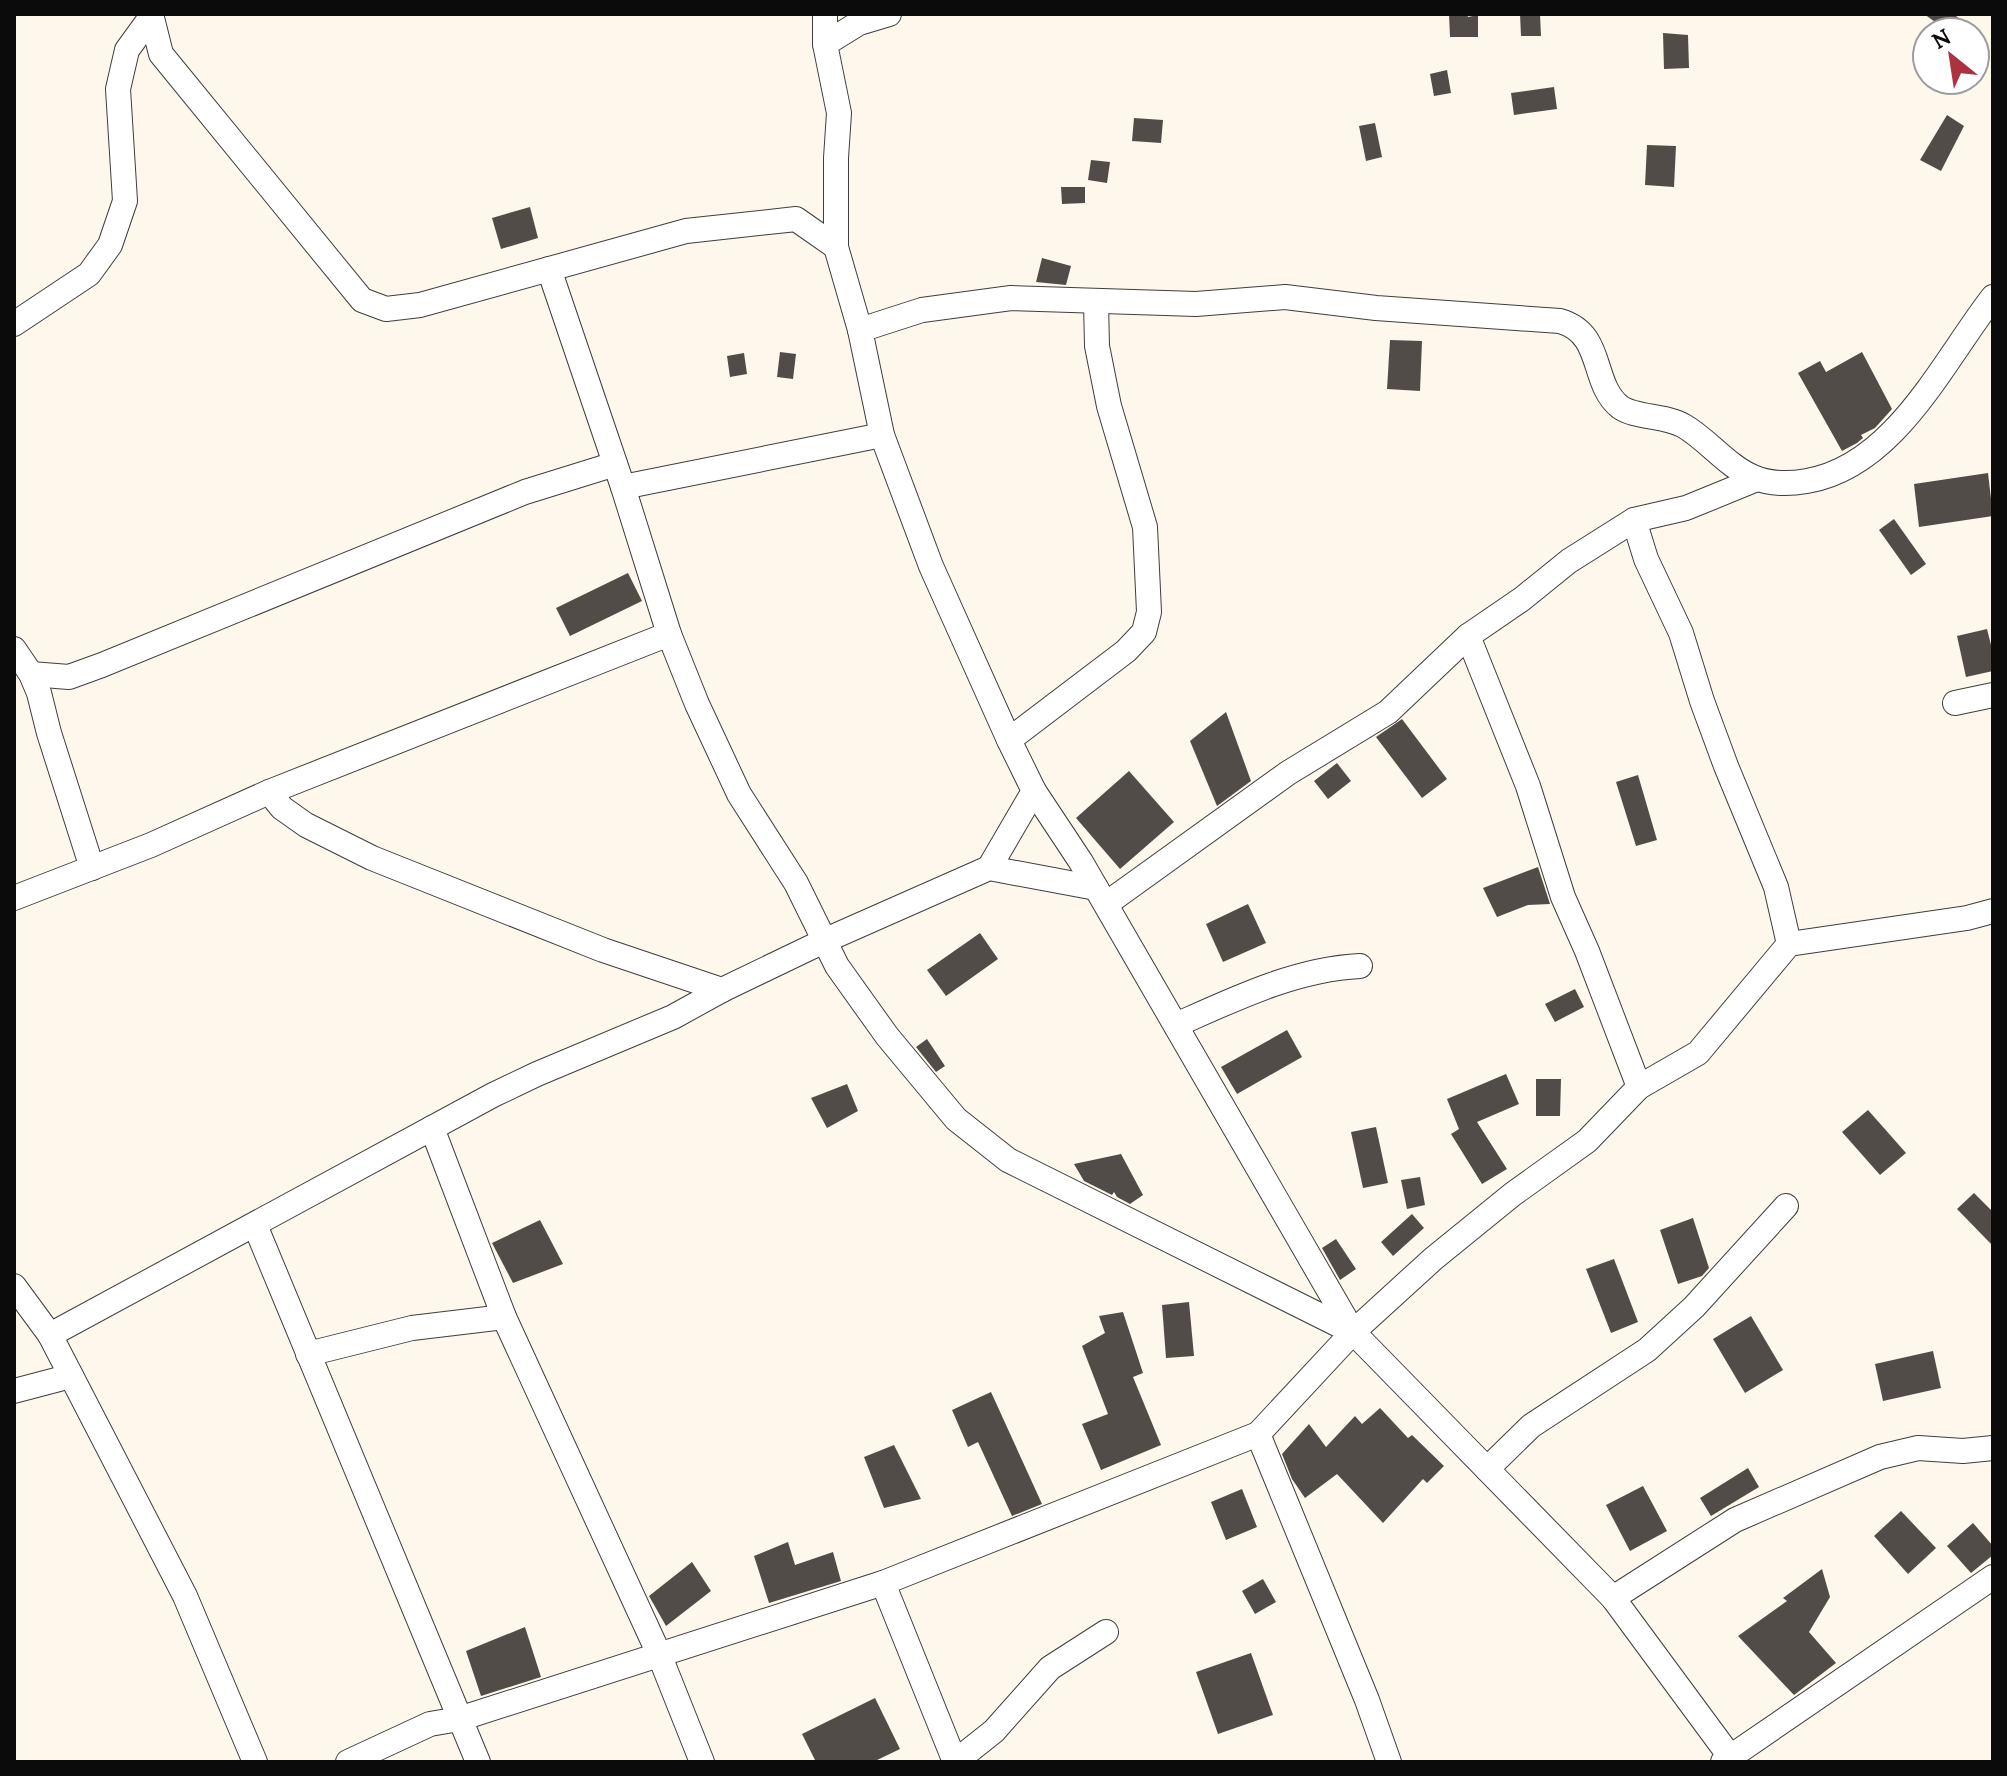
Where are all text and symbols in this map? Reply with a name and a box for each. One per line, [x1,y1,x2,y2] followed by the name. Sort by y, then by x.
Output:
[1911,16,1991,96] north arrow
[1927,22,1955,55] text: N

